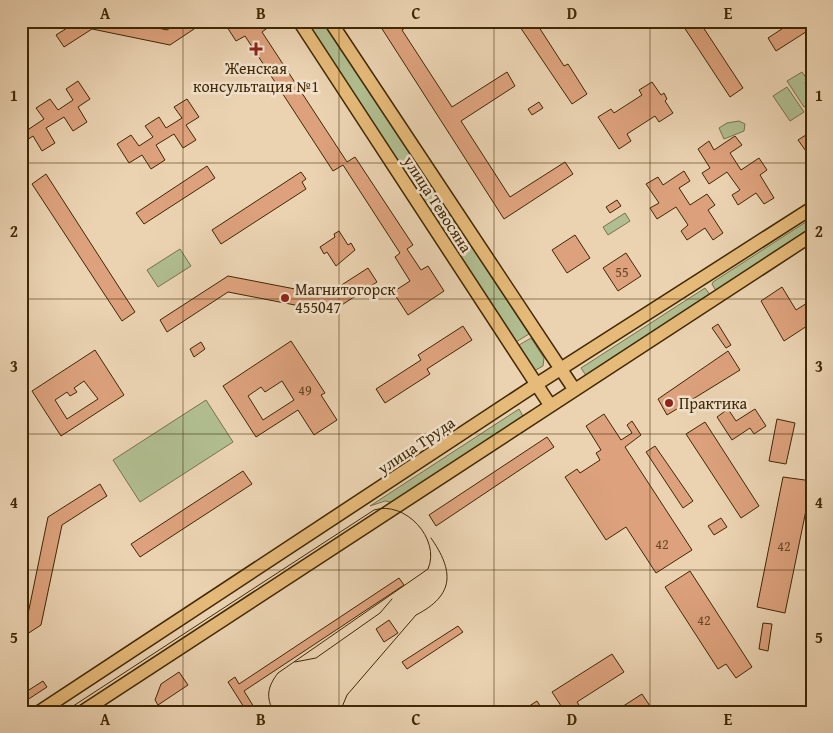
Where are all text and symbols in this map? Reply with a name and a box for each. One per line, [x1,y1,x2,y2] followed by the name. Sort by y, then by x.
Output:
[100,1,111,25] text: A
[256,1,266,25] text: B
[411,1,421,25] text: C
[567,1,577,25] text: D
[724,1,733,25] text: E
[249,42,263,56] marker: Женская консультация №1
[193,56,319,98] place label: Женская консультация №1
[10,83,18,107] text: 1
[815,83,823,107] text: 1
[397,150,479,258] street label: улица Тевосяна
[10,219,18,243] text: 2
[815,219,823,243] text: 2
[615,262,629,282] house number: 55
[295,277,396,319] place label: Магнитогорск 455047
[279,292,291,304] marker: Магнитогорск 455047
[10,354,18,378] text: 3
[815,354,823,378] text: 3
[298,380,312,400] house number: 49
[679,391,748,415] place label: Практика
[663,397,675,409] marker: Практика
[372,410,460,480] street label: улица Труда
[10,490,18,514] text: 4
[815,490,823,514] text: 4
[655,534,669,554] house number: 42
[777,536,791,556] house number: 42
[697,610,711,630] house number: 42
[10,625,18,649] text: 5
[815,625,823,649] text: 5
[100,707,111,731] text: A
[256,707,266,731] text: B
[411,707,421,731] text: C
[567,707,577,731] text: D
[724,707,733,731] text: E

